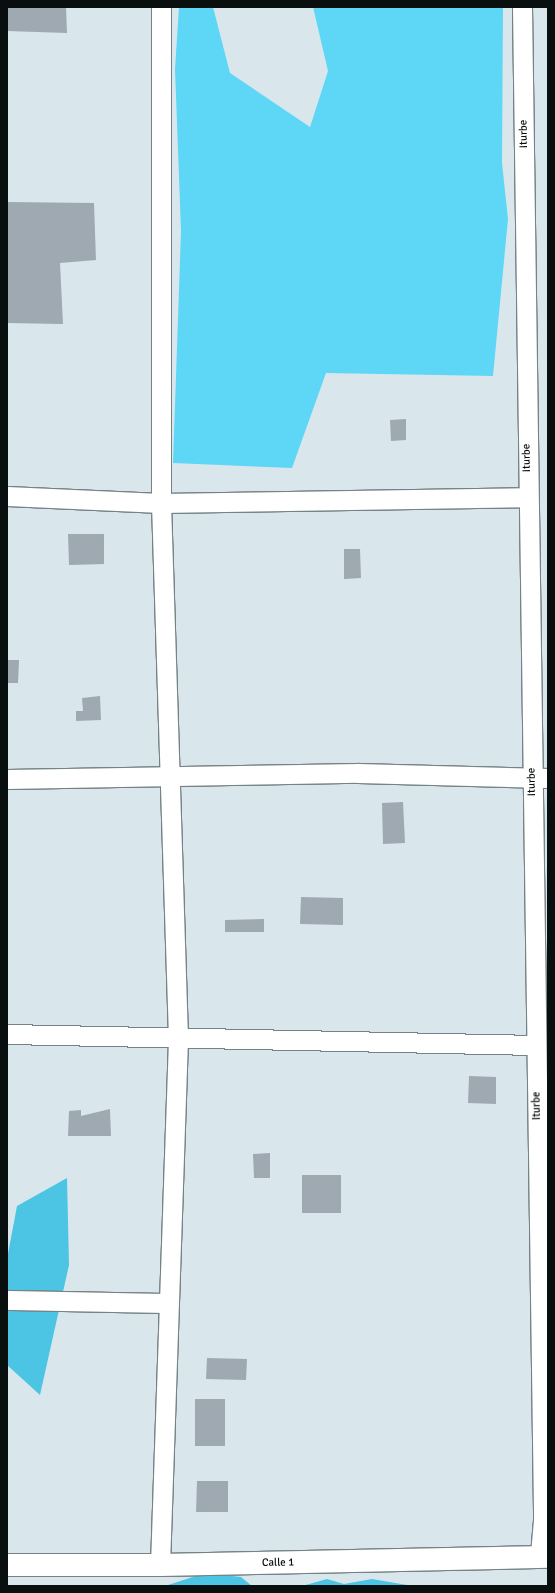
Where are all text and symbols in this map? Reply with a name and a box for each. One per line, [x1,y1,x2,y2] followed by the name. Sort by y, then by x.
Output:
[517,120,531,148] street label: Iturbe
[520,444,534,472] street label: Iturbe
[525,768,539,796] street label: Iturbe
[530,1092,544,1120] street label: Iturbe
[262,1556,294,1570] street label: Calle 1

